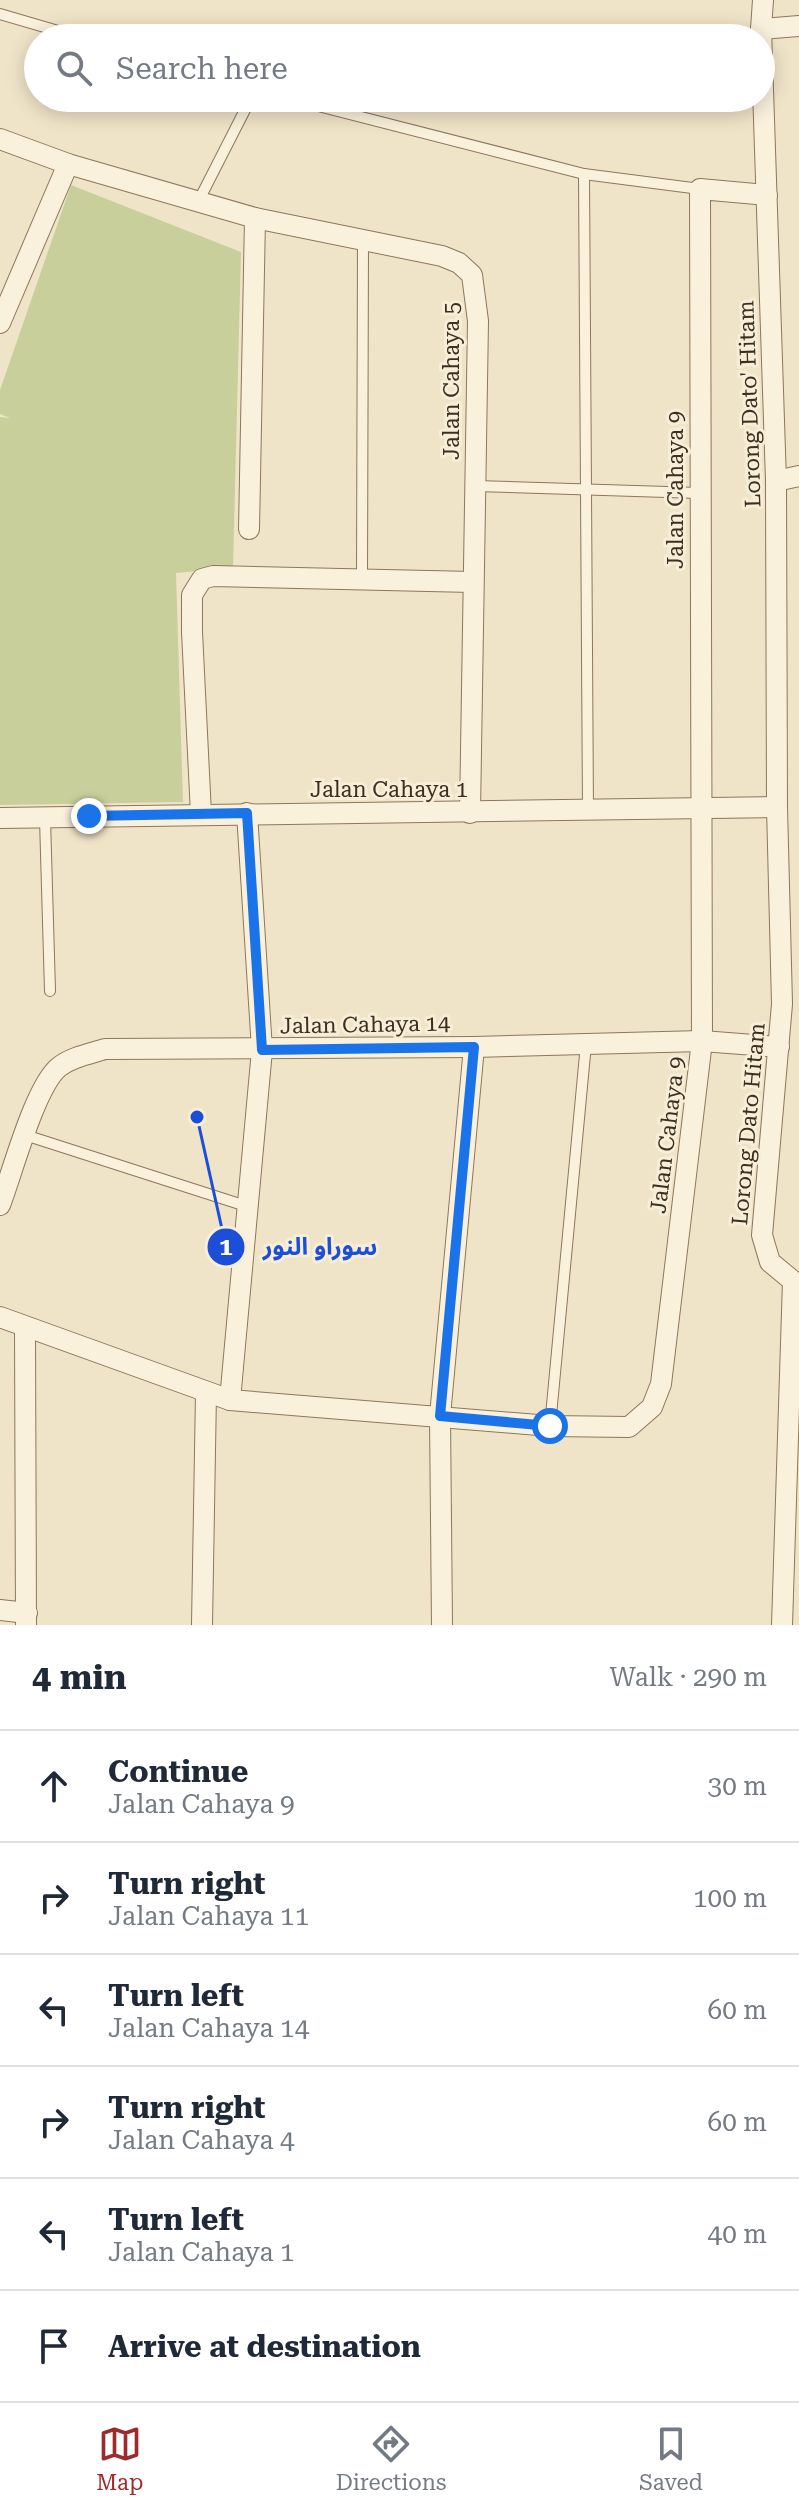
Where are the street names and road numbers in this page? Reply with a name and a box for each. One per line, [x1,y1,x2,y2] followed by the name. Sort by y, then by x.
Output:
[733,300,766,508] street label: Lorong Dato' Hitam
[439,302,464,460] street label: Jalan Cahaya 5
[663,411,688,569] street label: Jalan Cahaya 9
[310,777,468,802] street label: Jalan Cahaya 1
[280,1011,451,1038] street label: Jalan Cahaya 14
[727,1022,770,1226] street label: Lorong Dato Hitam
[645,1055,690,1215] street label: Jalan Cahaya 9

